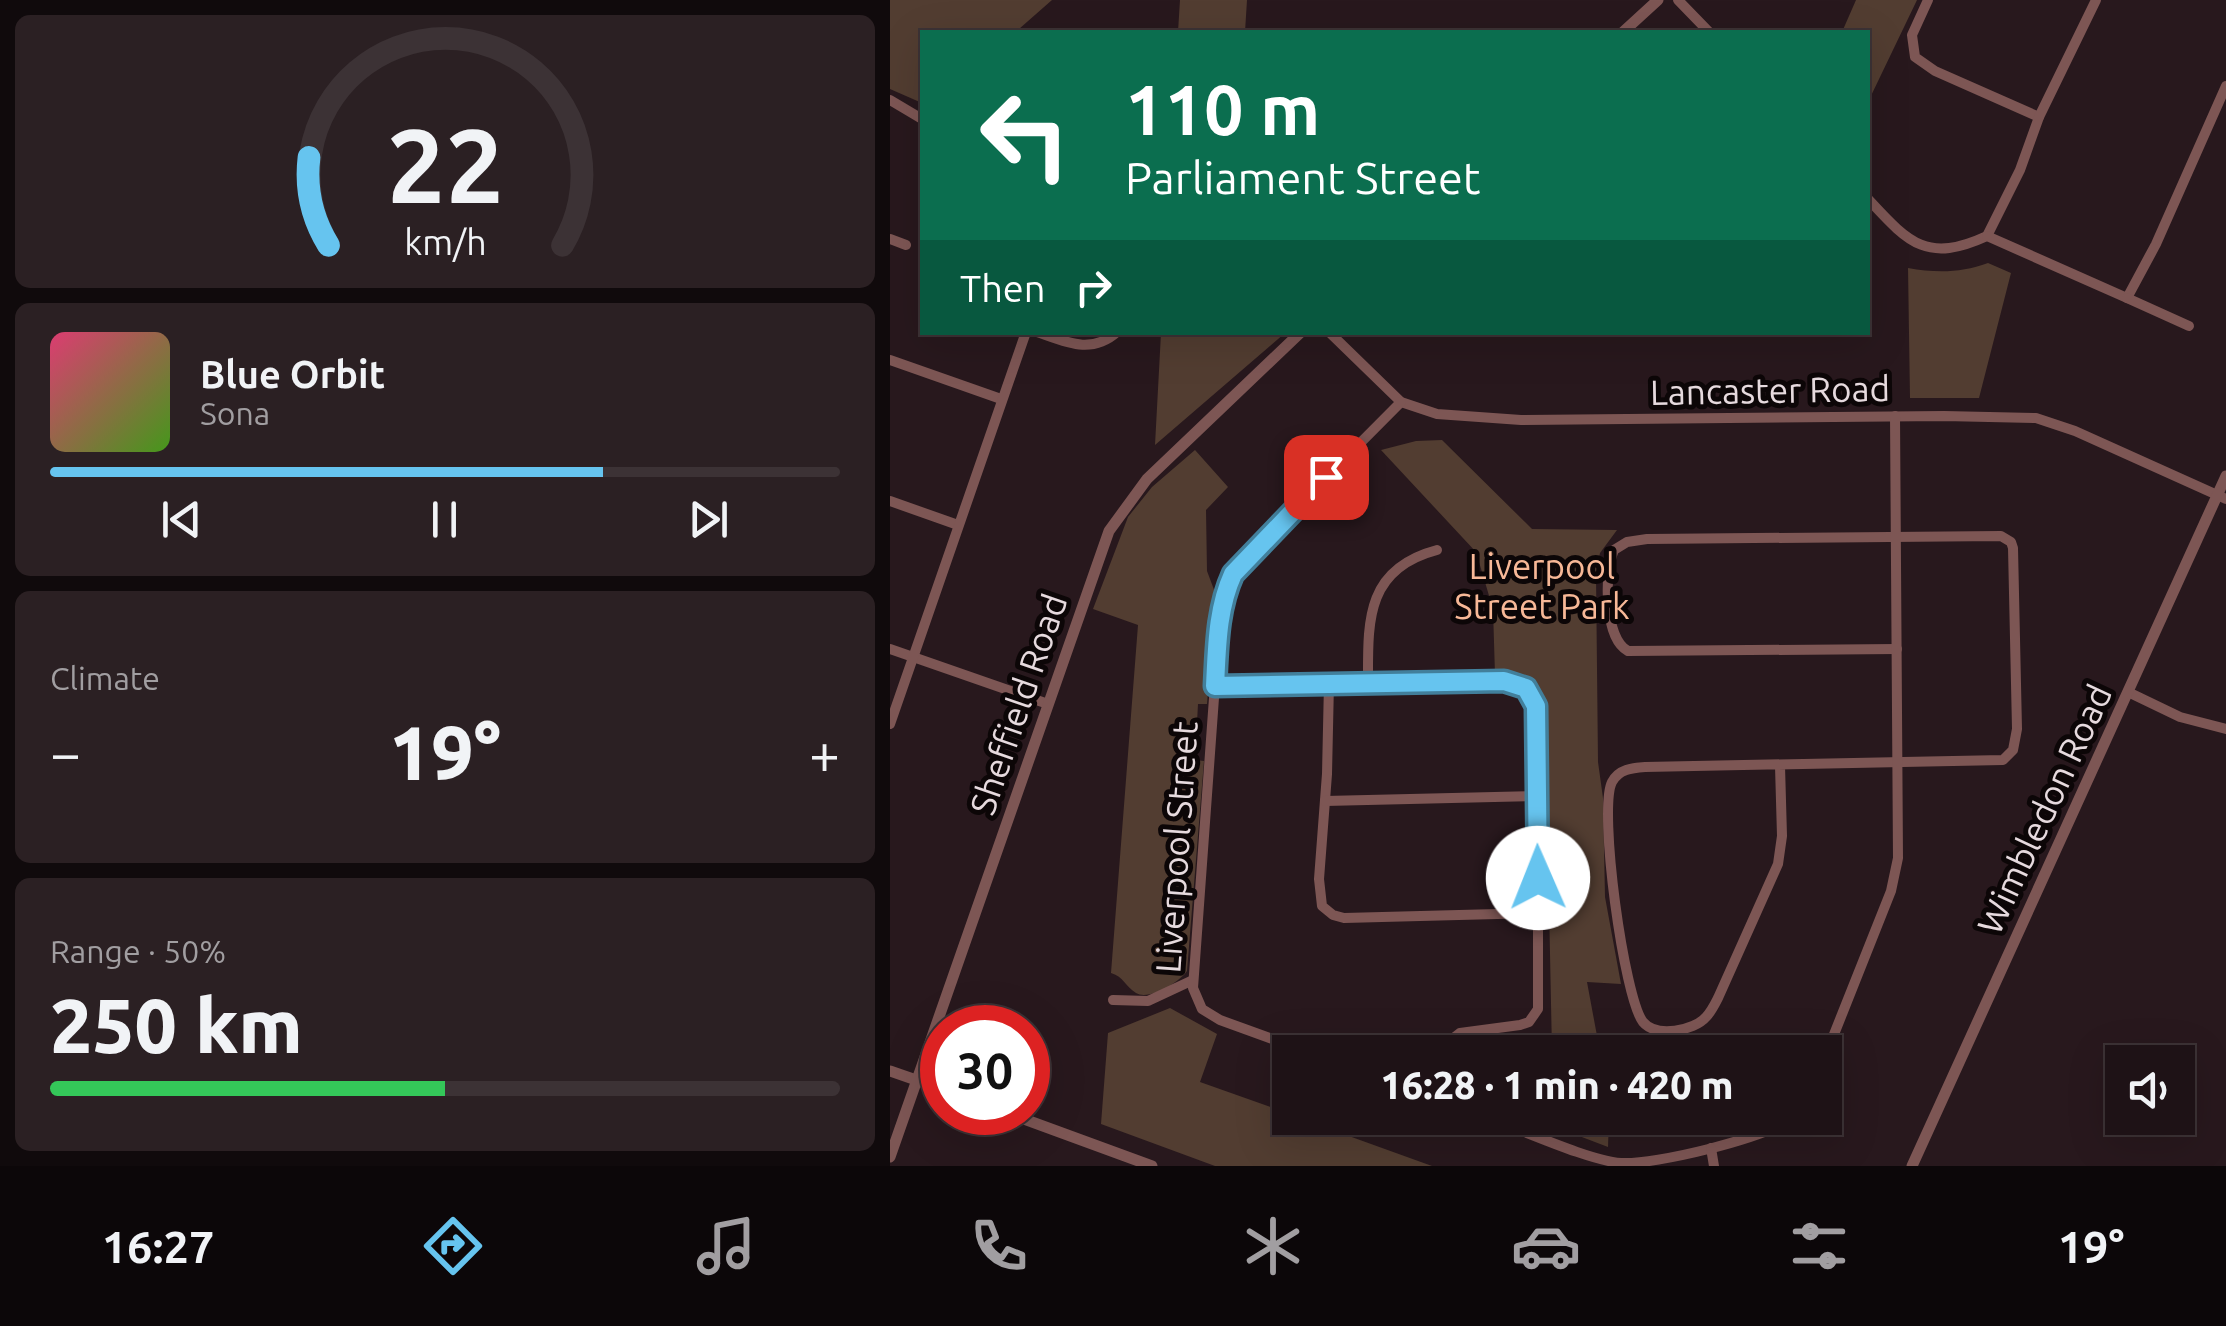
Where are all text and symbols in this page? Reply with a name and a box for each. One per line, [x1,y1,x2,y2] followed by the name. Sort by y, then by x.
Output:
[960,70,1090,200] icon: left
[1125,70,1320,148] text: 110 m
[386,106,504,223] text: 22
[1125,152,1481,203] text: Parliament Street
[404,222,486,262] text: km/h
[1066,260,1121,315] icon: right
[960,267,1046,309] text: Then
[200,353,385,395] text: Blue Orbit
[1650,368,1890,412] street label: Lancaster Road
[200,395,270,431] text: Sona
[1284,435,1369,520] pin
[1299,450,1354,505] icon: arrive
[154,492,209,547] icon: previous
[417,492,472,547] icon: pause
[681,492,736,547] icon: next
[1454,546,1630,626] park label: Liverpool Street Park
[962,589,1074,819] street label: Sheffield Road
[50,660,160,696] text: Climate
[1969,678,2119,940] street label: Wimbledon Road
[389,710,501,794] text: 19°
[1147,720,1205,974] street label: Liverpool Street
[50,722,81,783] text: −
[809,722,840,783] text: +
[1486,826,1590,930] position arrow
[50,933,226,969] text: Range · 50%
[50,983,303,1067] text: 250 km
[920,1005,1050,1135] speed limit sign: 30
[2105,1045,2195,1135] map controls
[2105,1045,2195,1135] button: sound
[1380,1064,1734,1106] text: 16:28 · 1 min · 420 m
[418,1211,488,1281] icon: directions
[691,1211,761,1281] icon: music
[964,1211,1034,1281] icon: phone
[1238,1211,1308,1281] icon: climate
[1511,1211,1581,1281] icon: car
[1784,1211,1854,1281] icon: filters
[102,1221,214,1272] text: 16:27
[2058,1221,2124,1272] text: 19°

